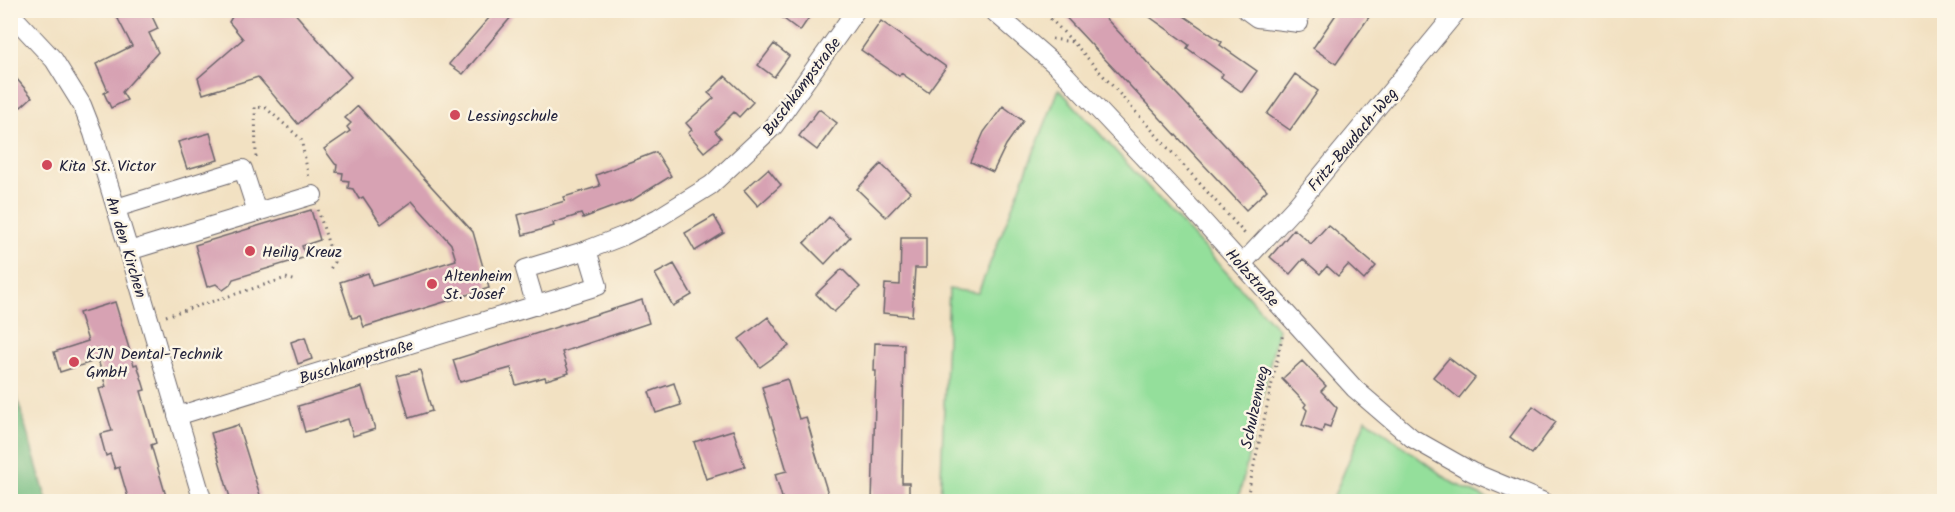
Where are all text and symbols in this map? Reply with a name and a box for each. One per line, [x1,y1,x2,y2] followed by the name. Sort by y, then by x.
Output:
[757,32,848,142] street label: Buschkampstraße
[1302,82,1404,198] street label: Fritz-Baudach-Weg
[467,104,558,129] place label: Lessingschule
[448,108,462,122] marker: Lessingschule
[59,154,157,179] place label: Kita St. Victor
[40,158,54,172] marker: Kita St. Victor
[98,194,153,301] street label: An den Kirchen
[262,240,342,265] place label: Heilig Kreuz
[1219,243,1285,313] street label: Holzstraße
[243,244,257,258] marker: Heilig Kreuz
[444,264,512,307] place label: Altenheim St. Josef
[425,277,439,291] marker: Altenheim St. Josef
[296,333,417,392] street label: Buschkampstraße
[86,342,223,385] place label: KJN Dental-Technik GmbH
[67,355,81,369] marker: KJN Dental-Technik GmbH
[1234,364,1276,451] street label: Schulzenweg

